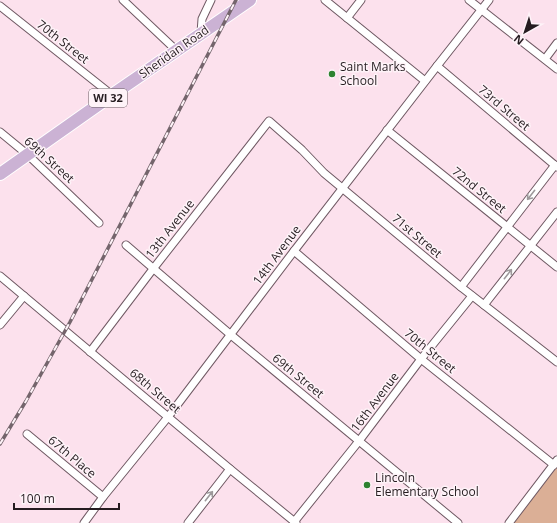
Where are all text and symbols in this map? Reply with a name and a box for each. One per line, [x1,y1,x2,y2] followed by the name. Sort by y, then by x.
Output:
[505,12,545,52] north arrow
[34,16,93,67] street label: 70th Street
[135,21,212,82] street label: Sheridan Road
[510,32,527,49] text: N
[340,58,406,89] place label: Saint Marks School
[327,69,337,79] marker: Saint Marks School
[475,81,534,134] street label: 73rd Street
[89,89,127,107] road number: WI 32
[21,133,78,187] street label: 69th Street
[449,163,510,217] street label: 72nd Street
[526,190,535,201] one-way arrow
[141,196,198,262] street label: 13th Avenue
[389,210,446,262] street label: 71st Street
[249,221,305,288] street label: 14th Avenue
[503,269,512,280] one-way arrow
[401,324,460,377] street label: 70th Street
[269,349,328,402] street label: 69th Street
[126,364,185,417] street label: 68th Street
[347,368,403,435] street label: 16th Avenue
[45,431,100,482] street label: 67th Place
[375,469,479,500] place label: Lincoln Elementary School
[362,480,372,490] marker: Lincoln Elementary School
[14,485,119,511] scale bar
[20,490,55,507] text: 100 m
[204,491,213,502] one-way arrow

